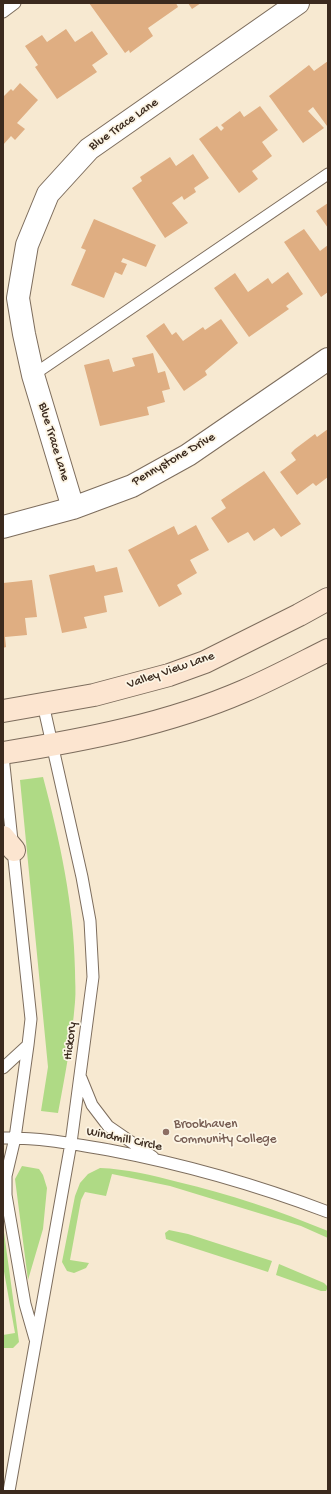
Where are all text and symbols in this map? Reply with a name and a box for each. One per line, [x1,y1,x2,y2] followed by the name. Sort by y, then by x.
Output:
[86,95,162,155] street label: Blue Trace Lane
[34,401,72,483] street label: Blue Trace Lane
[129,430,219,490] street label: Pennystone Drive
[125,649,217,693] street label: Valley View Lane
[61,1021,81,1061] street label: Hickory
[174,1117,276,1148] place label: Brookhaven Community College
[85,1124,163,1156] street label: Windmill Circle
[161,1127,171,1137] marker: Brookhaven Community College

